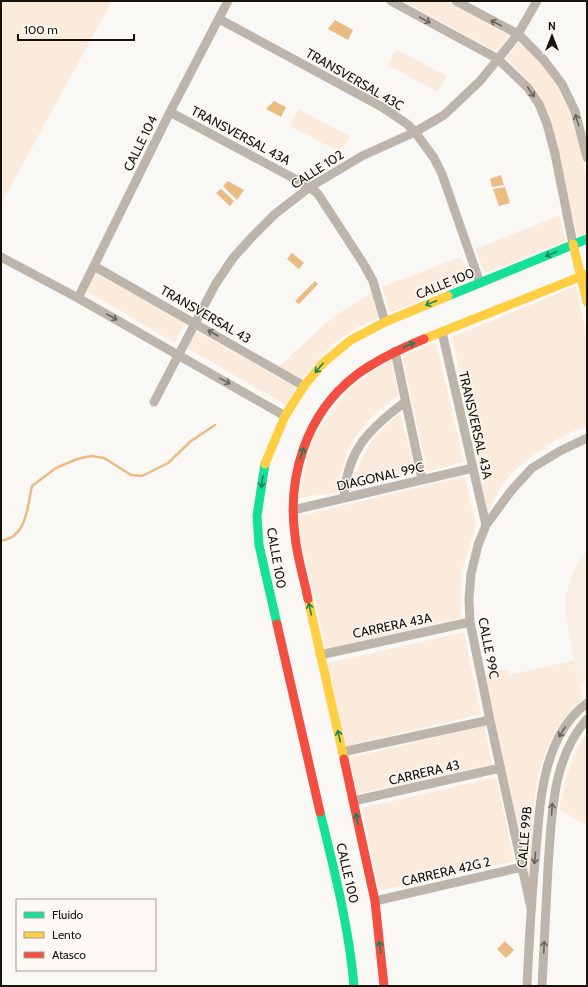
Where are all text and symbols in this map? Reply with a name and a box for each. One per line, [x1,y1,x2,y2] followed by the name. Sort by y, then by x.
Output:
[18,16,134,42] scale bar
[419,16,431,24] one-way arrow
[532,16,572,56] north arrow
[491,18,503,26] one-way arrow
[548,19,556,33] text: N
[24,22,58,37] text: 100 m
[303,45,407,113] street label: TRANSVERSAL 43C
[527,87,535,98] one-way arrow
[189,102,293,168] street label: TRANSVERSAL 43A
[120,112,161,173] street label: CALLE 104
[573,114,580,127] one-way arrow
[288,146,346,192] street label: CALLE 102
[545,250,557,258] one-way arrow
[413,264,477,302] street label: CALLE 100
[158,282,254,346] street label: TRANSVERSAL 43
[425,300,437,308] one-way arrow
[106,314,118,322] one-way arrow
[207,329,219,337] one-way arrow
[403,341,415,349] one-way arrow
[315,362,324,373] one-way arrow
[456,370,496,480] street label: TRANSVERSAL 43A
[219,378,231,386] one-way arrow
[299,447,306,460] one-way arrow
[335,458,425,494] street label: DIAGONAL 99C
[258,475,266,488] one-way arrow
[264,526,290,590] street label: CALLE 100
[306,603,314,616] one-way arrow
[351,609,433,641] street label: CARRERA 43A
[475,616,503,680] street label: CALLE 99C
[558,726,566,737] one-way arrow
[334,729,342,742] one-way arrow
[387,756,461,788] street label: CARRERA 43
[549,803,556,816] one-way arrow
[513,805,535,868] street label: CALLE 99B
[353,813,361,826] one-way arrow
[333,841,363,905] street label: CALLE 100
[532,851,539,864] one-way arrow
[400,853,492,889] street label: CARRERA 42G 2
[16,899,156,971] legend
[52,907,84,922] text: Fluido
[52,927,82,942] text: Lento
[377,941,384,954] one-way arrow
[540,941,547,954] one-way arrow
[52,947,86,962] text: Atasco

